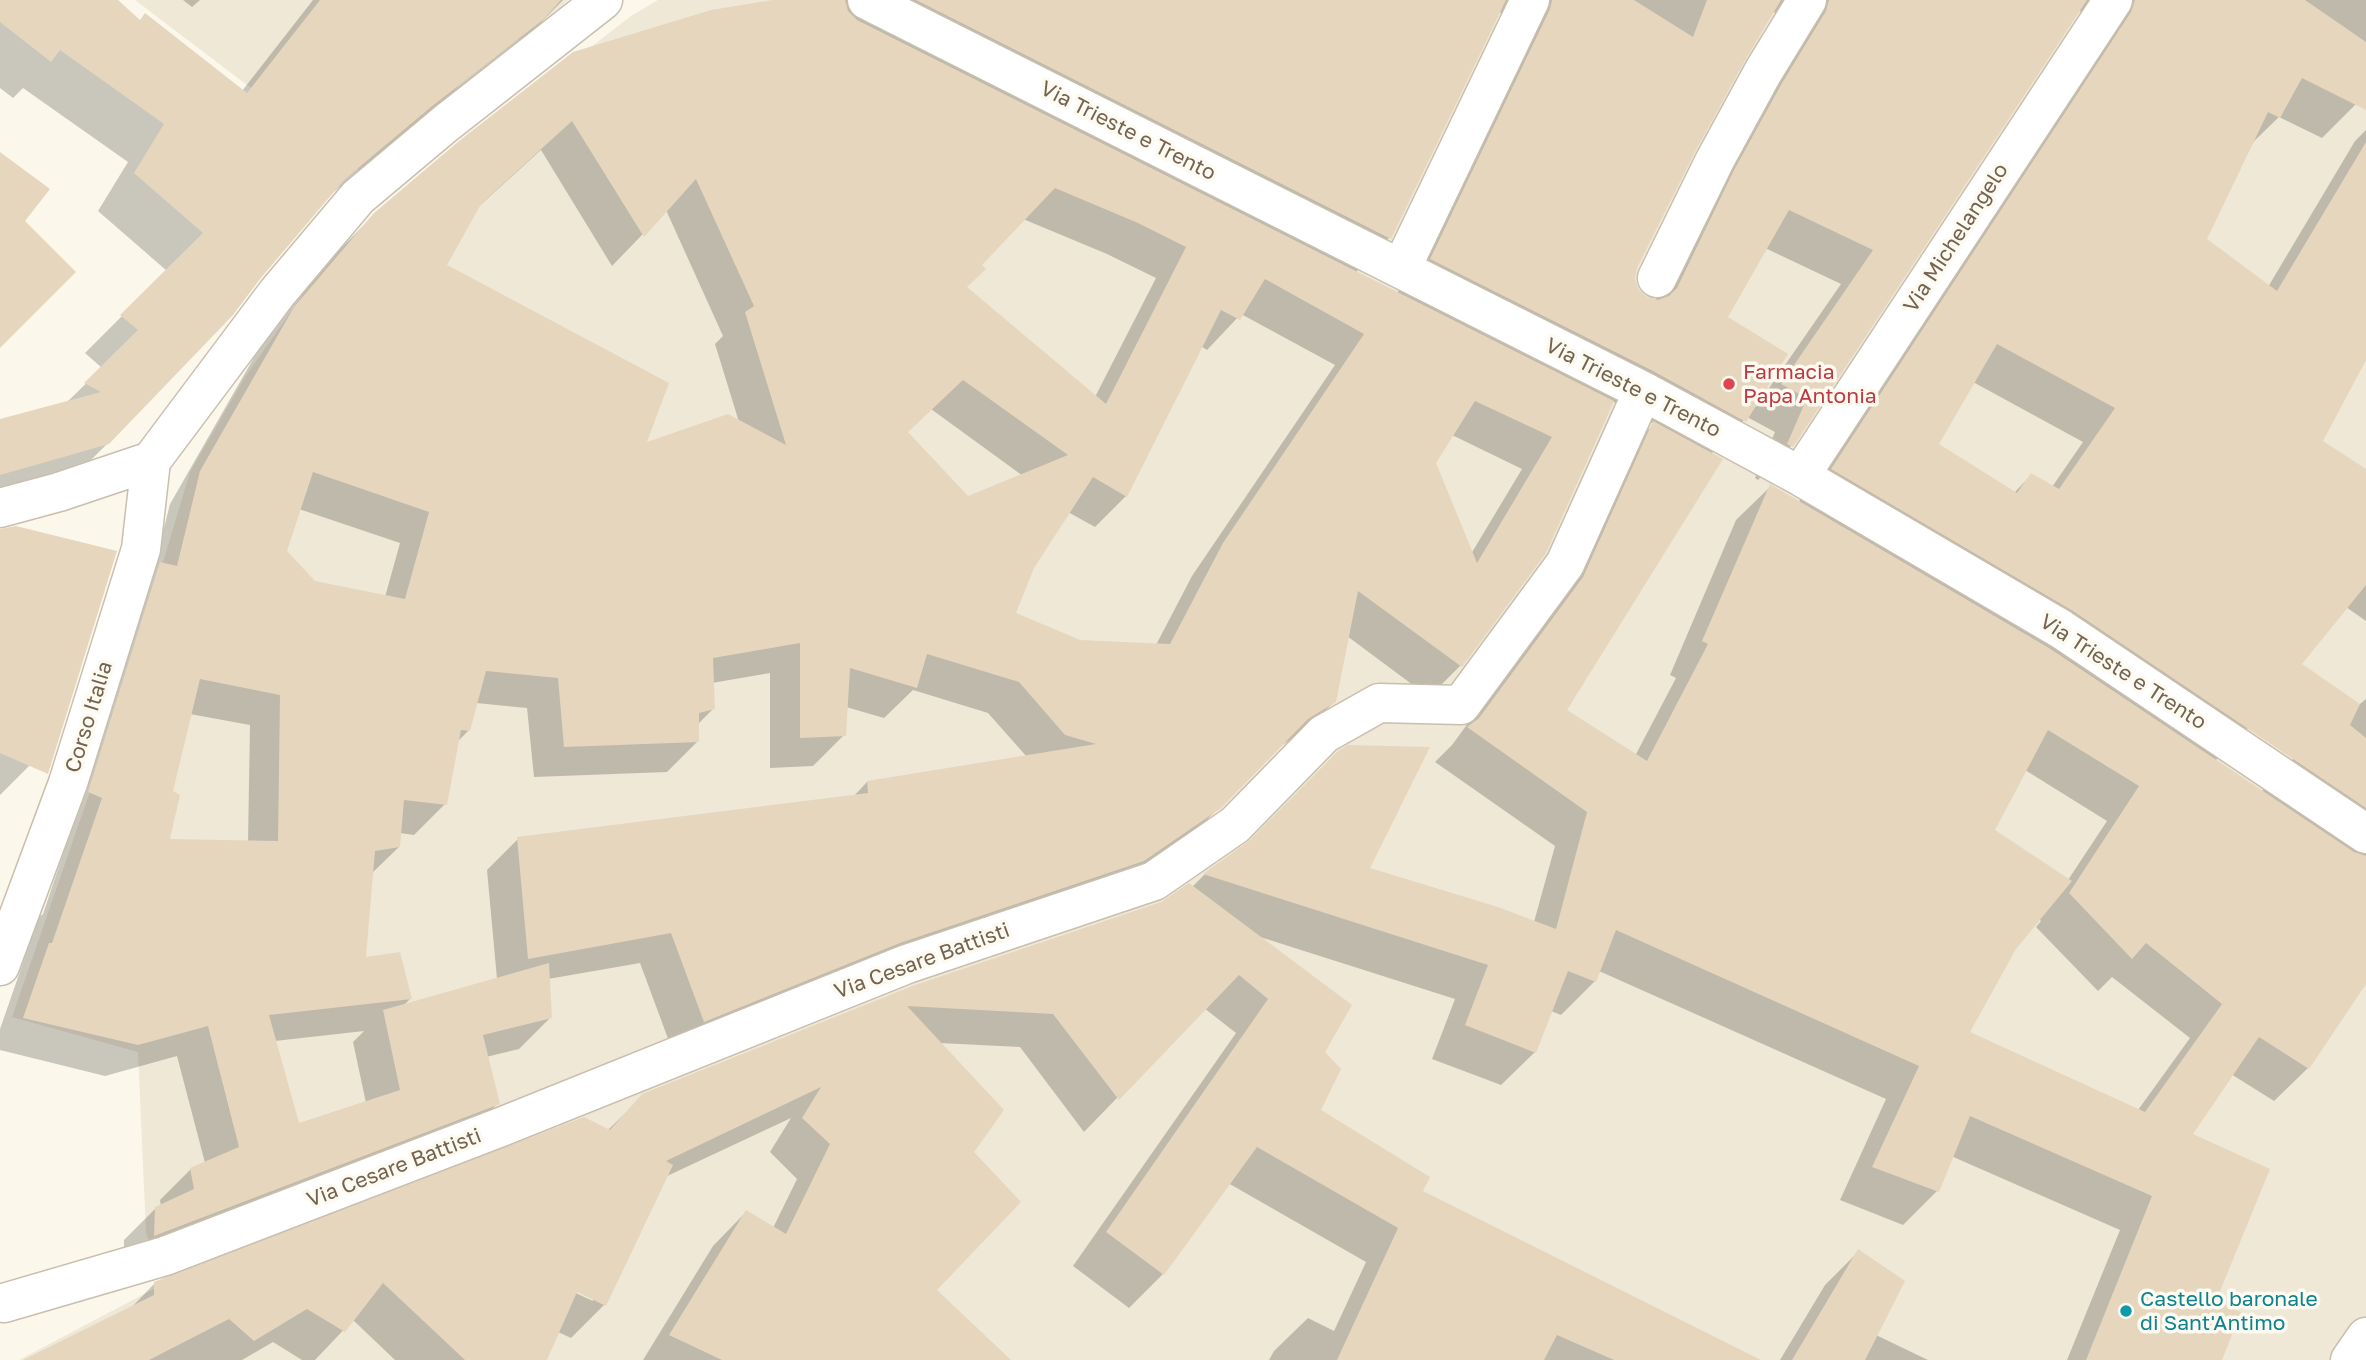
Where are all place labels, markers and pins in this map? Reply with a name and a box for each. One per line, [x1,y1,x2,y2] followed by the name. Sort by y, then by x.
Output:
[1743,359,1877,409] place label: Farmacia Papa Antonia
[1721,376,1737,392] marker: Farmacia Papa Antonia
[2140,1286,2318,1336] place label: Castello baronale di Sant'Antimo
[2118,1303,2134,1319] marker: Castello baronale di Sant'Antimo

